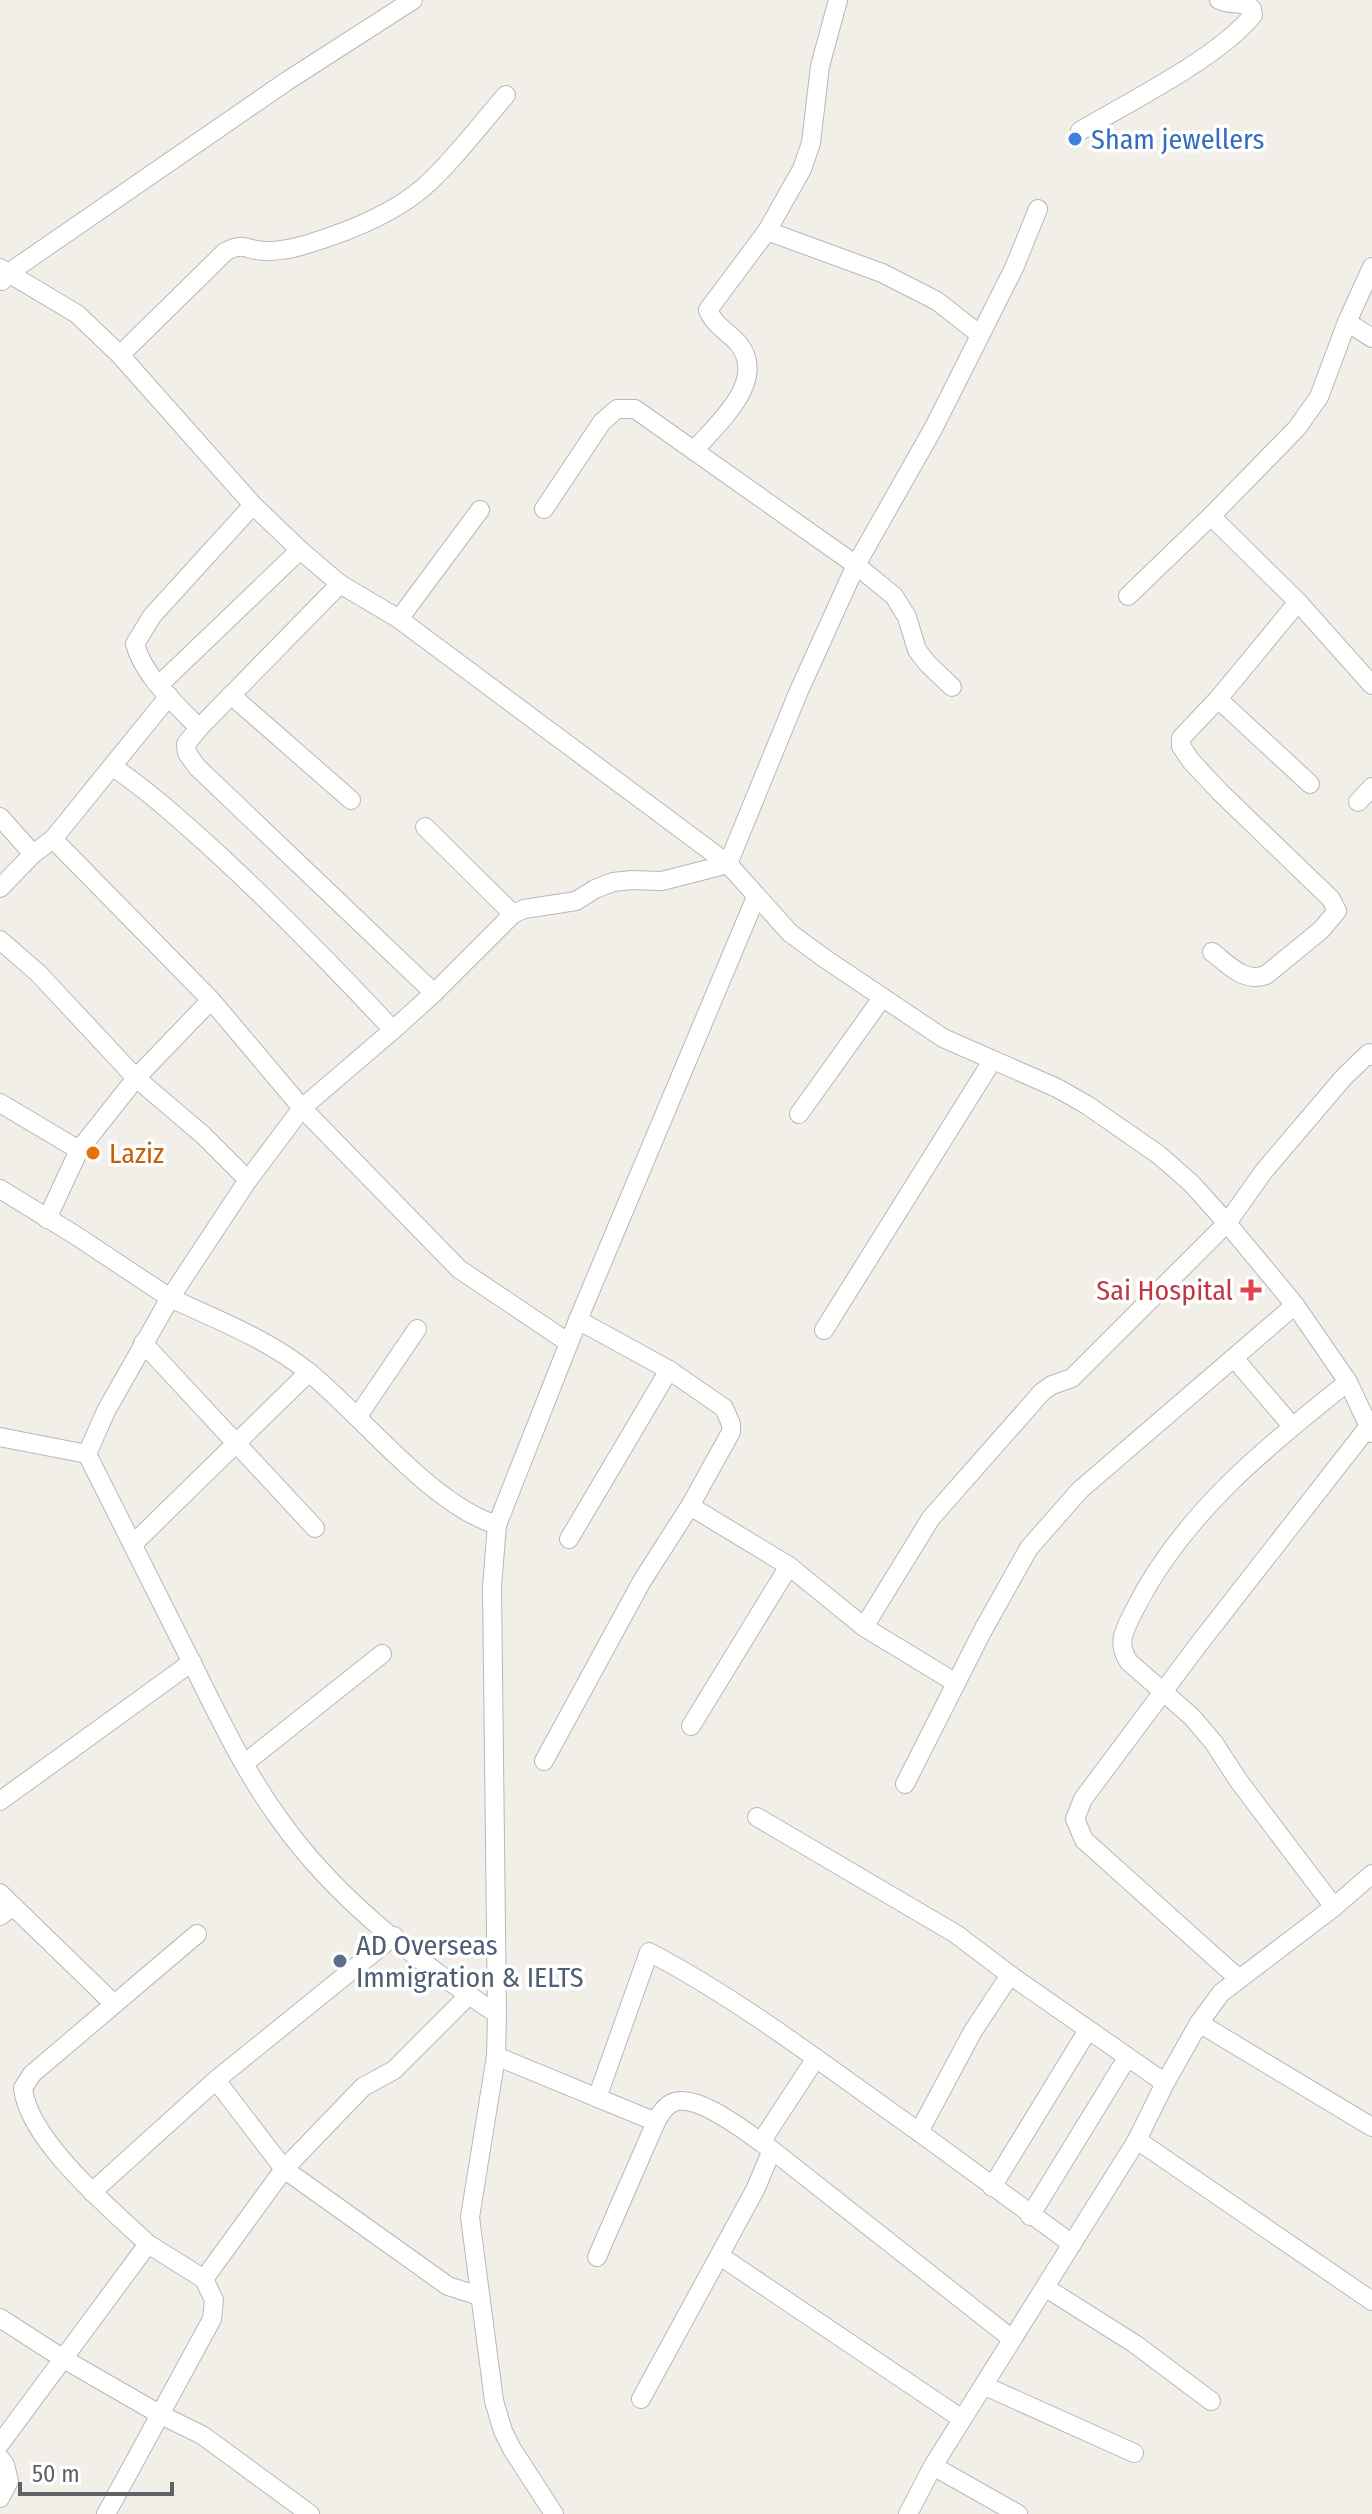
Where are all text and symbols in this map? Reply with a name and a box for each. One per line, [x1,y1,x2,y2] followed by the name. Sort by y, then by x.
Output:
[1091,123,1264,156] place label: Sham jewellers
[1066,130,1084,148] marker: Sham jewellers
[109,1137,164,1170] place label: Laziz
[84,1144,102,1162] marker: Laziz
[1096,1274,1233,1307] place label: Sai Hospital
[1240,1279,1262,1301] marker: Sai Hospital
[356,1929,584,1994] place label: AD Overseas Immigration & IELTS
[331,1952,349,1970] marker: AD Overseas Immigration & IELTS
[20,2446,172,2496] scale bar
[32,2460,80,2488] text: 50 m

